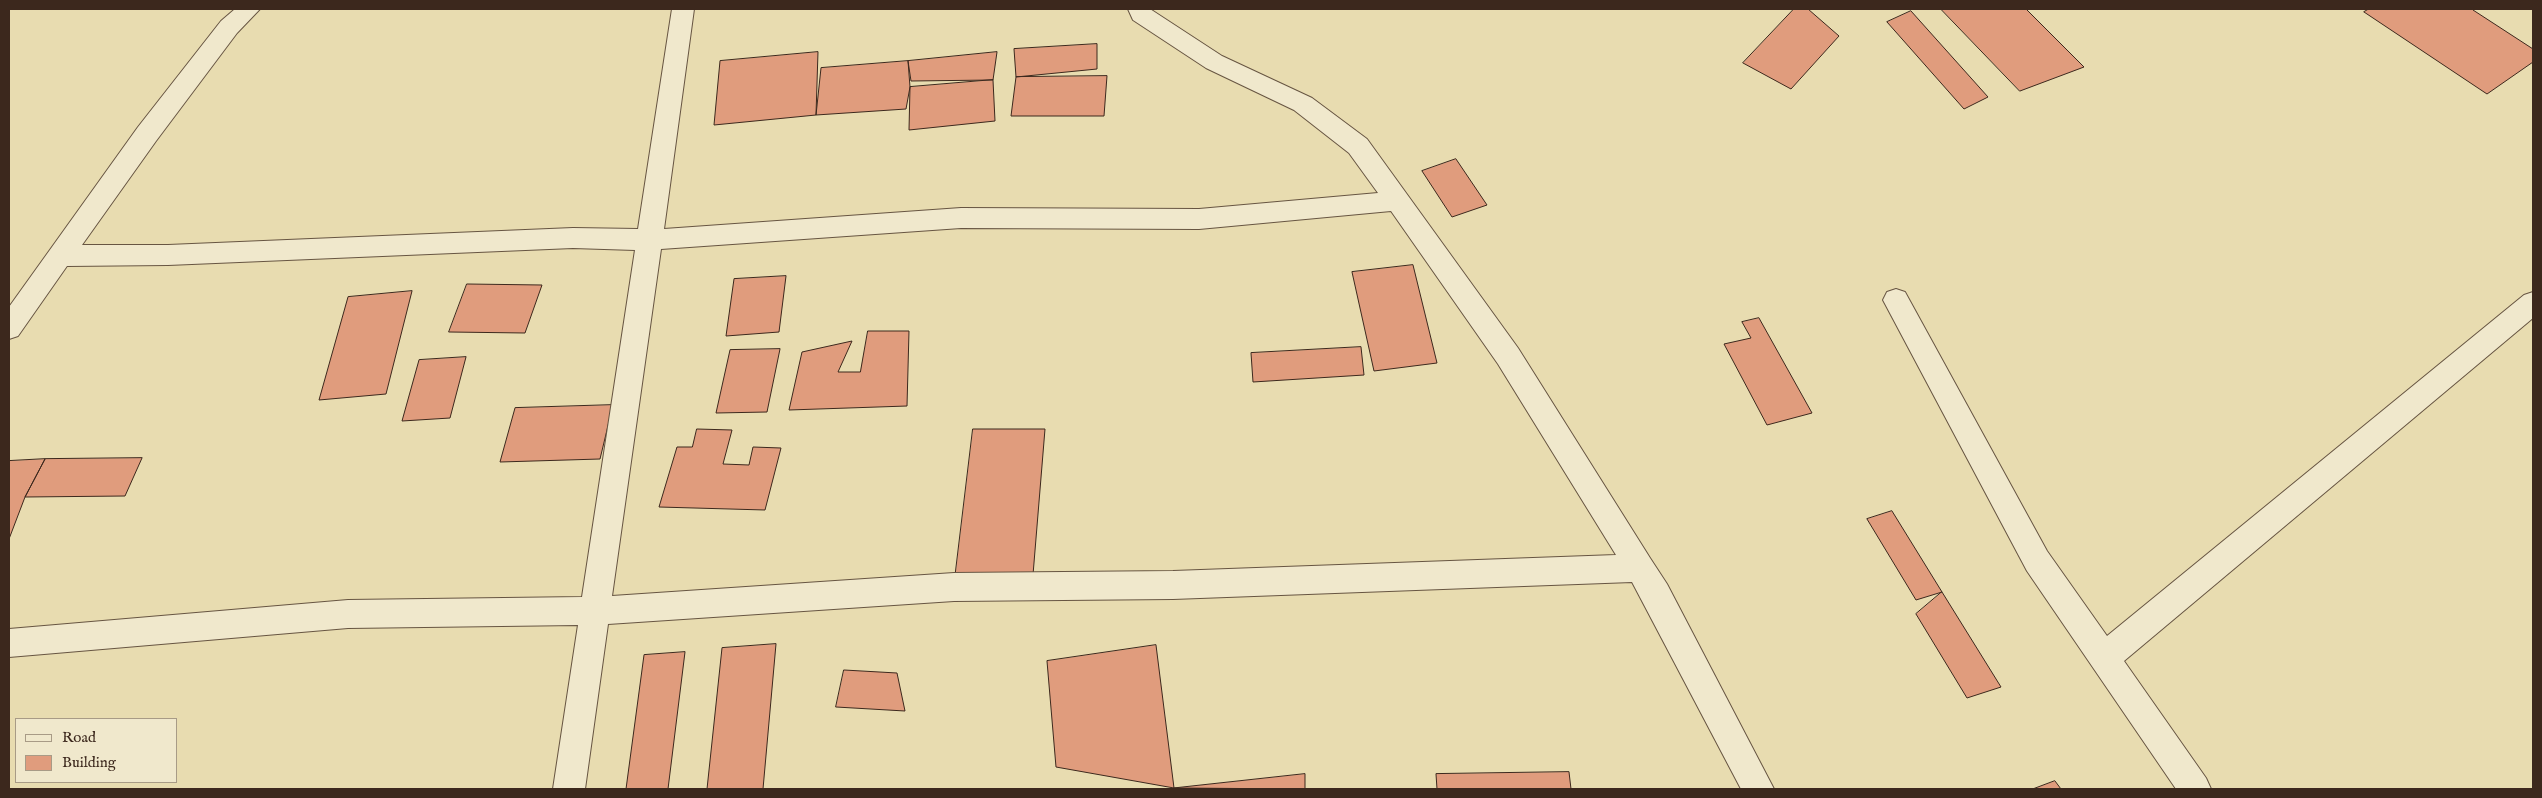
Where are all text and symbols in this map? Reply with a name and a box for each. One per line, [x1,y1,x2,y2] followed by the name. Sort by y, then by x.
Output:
[15,718,178,783] legend
[62,728,96,747] text: Road
[62,753,116,772] text: Building

